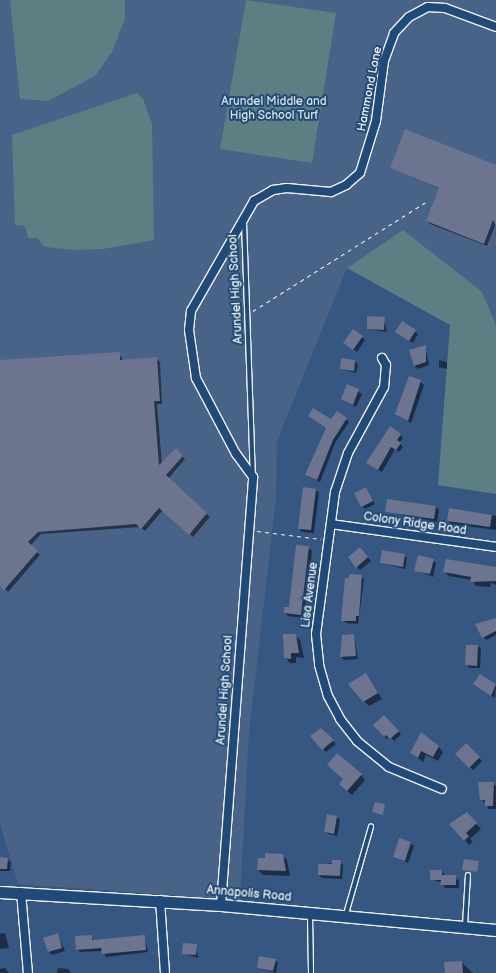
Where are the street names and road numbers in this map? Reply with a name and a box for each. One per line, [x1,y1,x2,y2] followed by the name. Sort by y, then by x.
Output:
[355,45,385,133] street label: Hammond Lane
[226,234,246,344] street label: Arundel High School
[362,510,468,538] street label: Colony Ridge Road
[299,561,321,629] street label: Lisa Avenue
[214,635,236,745] street label: Arundel High School
[206,883,292,905] street label: Annapolis Road

